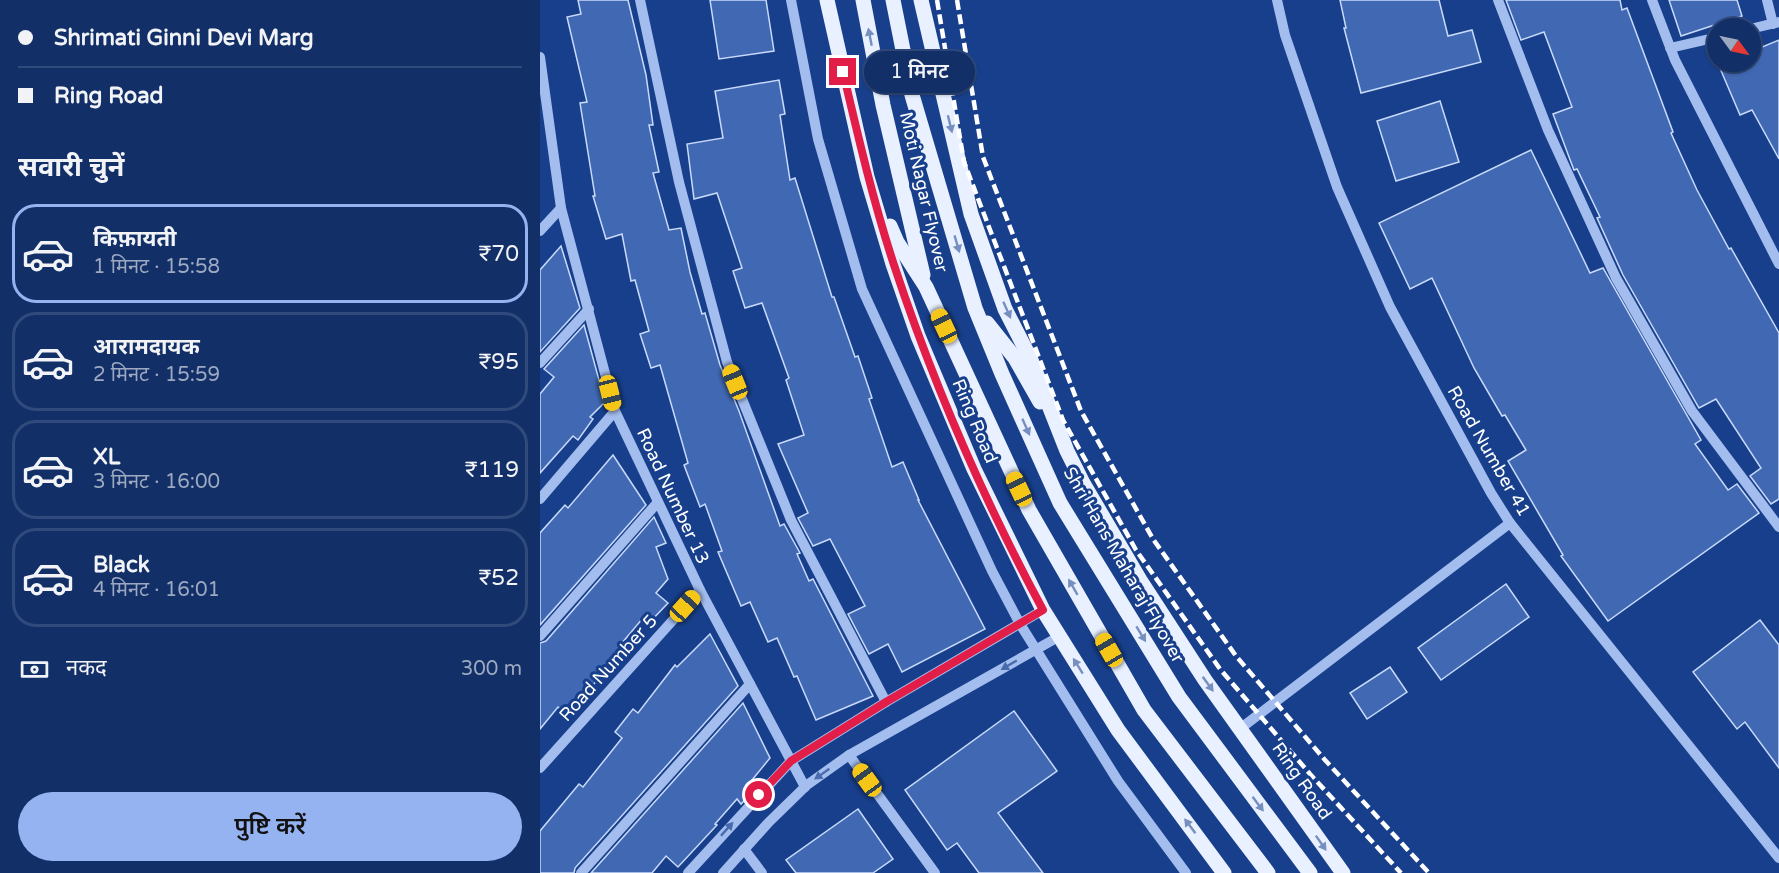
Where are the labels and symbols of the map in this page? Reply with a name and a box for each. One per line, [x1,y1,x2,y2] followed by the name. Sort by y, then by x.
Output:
[1707,18,1761,72] north arrow
[865,27,874,46] one-way arrow
[864,51,975,93] callout: 1 मिनट
[829,58,856,85] route end
[895,110,953,274] street label: Moti Nagar Flyover
[945,115,955,133] one-way arrow
[953,235,963,253] one-way arrow
[1002,302,1011,319] one-way arrow
[928,306,960,346] car
[720,362,750,402] car
[597,373,623,413] car
[947,375,1003,467] street label: Ring Road
[1443,382,1535,520] street label: Road Number 41
[1022,419,1031,436] one-way arrow
[632,425,714,567] street label: Road Number 13
[1059,463,1189,667] street label: Shri Hans Maharaj Flyover
[1003,469,1035,509] car
[1068,578,1078,595] one-way arrow
[666,587,704,625] car
[554,610,662,726] street label: Road Number 5
[1135,626,1146,642] one-way arrow
[1092,630,1126,670] car
[1073,658,1084,674] one-way arrow
[1000,660,1017,670] one-way arrow
[1202,675,1214,691] one-way arrow
[1267,738,1337,824] street label: Ring Road
[849,760,885,800] car
[815,768,831,780] one-way arrow
[745,781,772,808] route start
[1252,795,1264,811] one-way arrow
[1184,819,1196,834] one-way arrow
[720,822,734,837] one-way arrow
[1315,835,1327,850] one-way arrow

